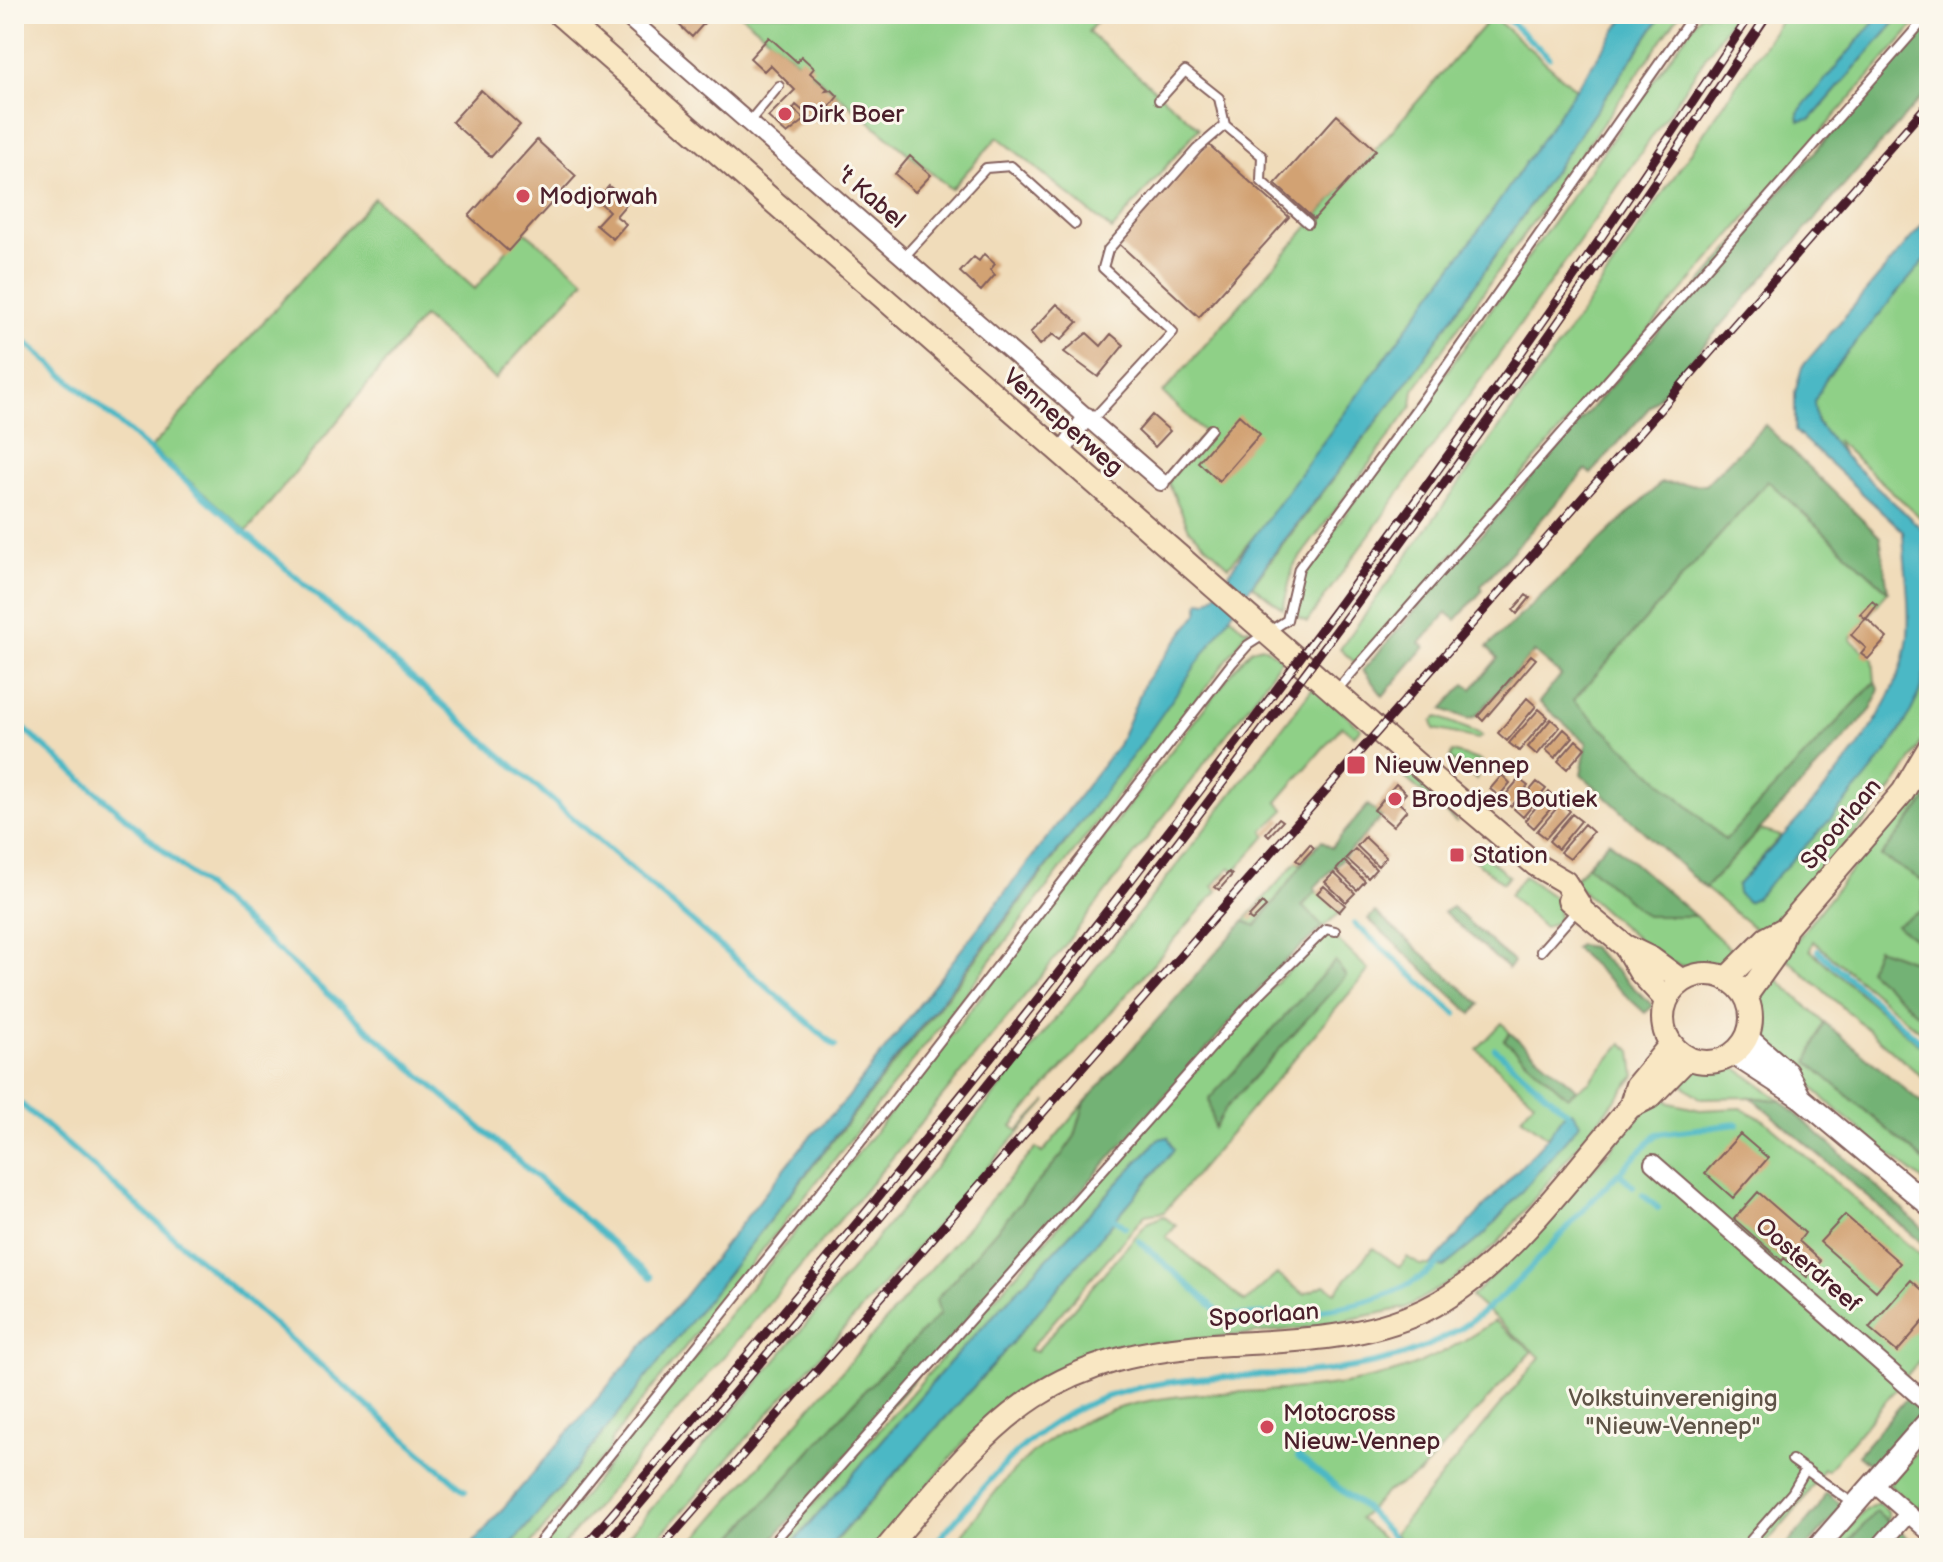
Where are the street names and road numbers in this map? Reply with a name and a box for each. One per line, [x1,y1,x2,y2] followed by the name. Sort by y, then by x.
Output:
[831,159,911,235] street label: 't Kabel
[997,362,1129,482] street label: Venneperweg
[1794,772,1888,876] street label: Spoorlaan
[1749,1211,1867,1319] street label: Oosterdreef
[1208,1297,1320,1333] street label: Spoorlaan

